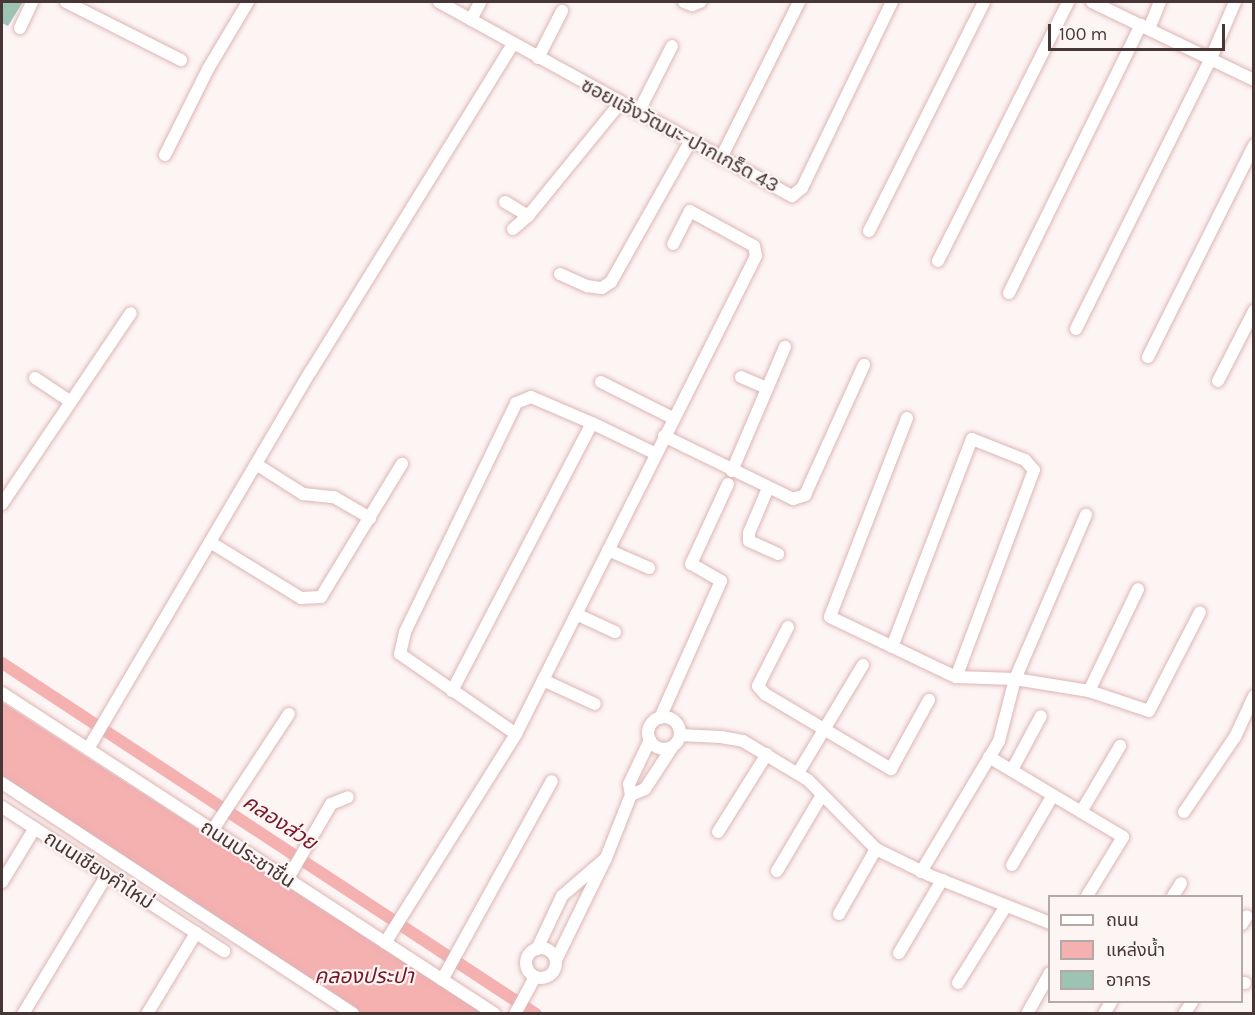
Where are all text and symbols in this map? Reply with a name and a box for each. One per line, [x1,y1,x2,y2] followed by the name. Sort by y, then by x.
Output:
[1051,12,1228,50] scale bar
[1059,23,1107,45] text: 100 m
[577,73,783,197] street label: ซอยแจ้งวัฒนะ-ปากเกร็ด 43
[238,789,322,855] water label: คลองส่วย
[196,815,300,893] street label: ถนนประชาชื่น
[40,826,158,914] street label: ถนนเชียงคำใหม่
[1048,895,1243,1003] legend
[1106,909,1139,931] text: ถนน
[1106,939,1165,961] text: แหล่งน้ำ
[314,963,414,989] water label: คลองประปา
[1106,969,1151,991] text: อาคาร

